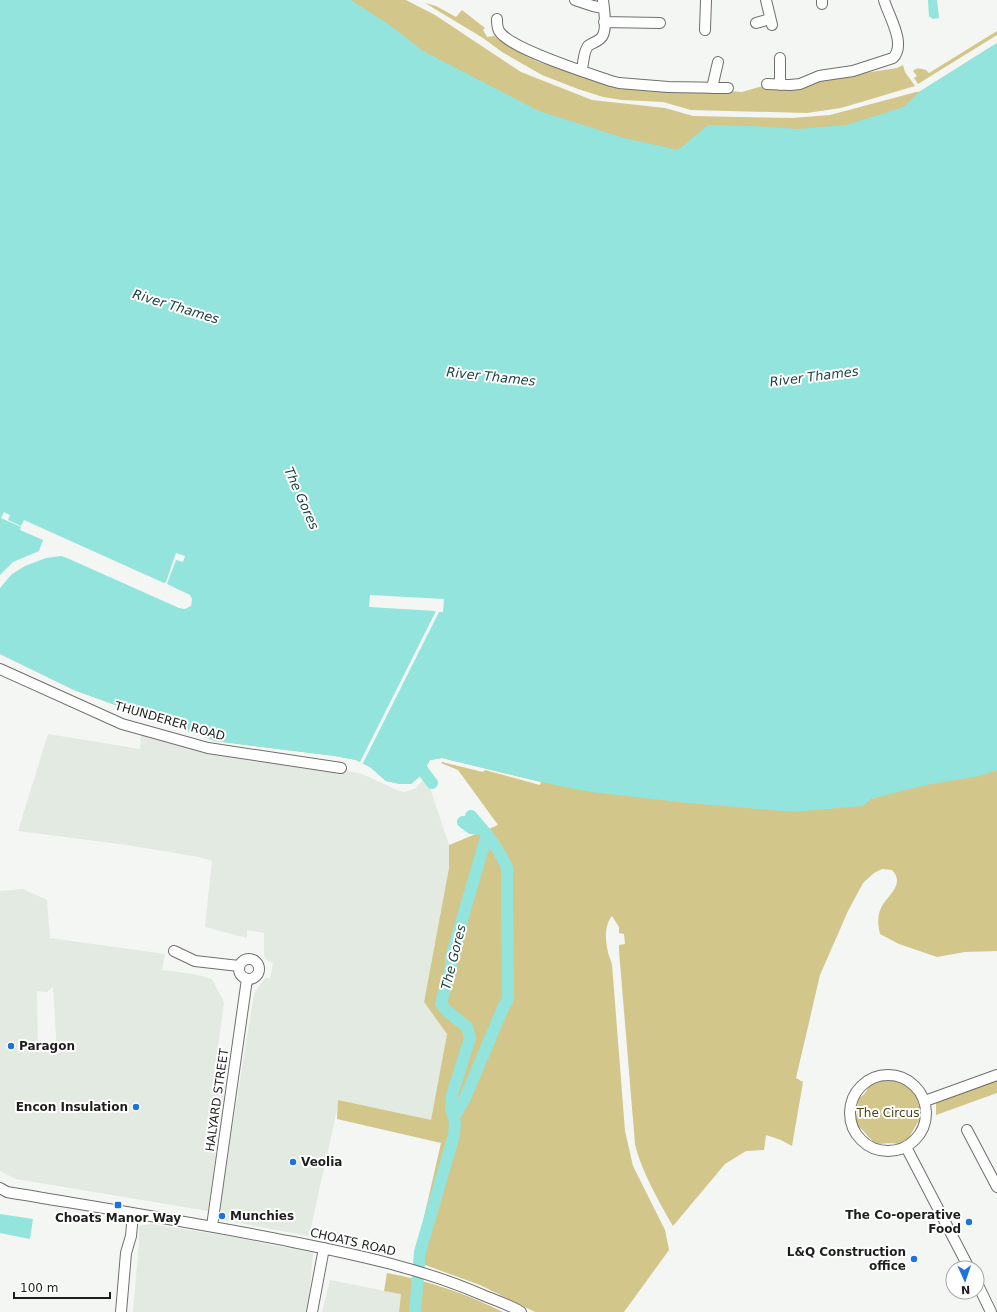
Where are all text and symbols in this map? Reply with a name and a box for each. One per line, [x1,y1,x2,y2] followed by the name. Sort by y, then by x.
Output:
[131,286,221,327] water label: River Thames
[446,364,536,389] water label: River Thames
[769,364,860,389] water label: River Thames
[281,465,322,532] water label: The Gores
[112,698,227,743] street label: THUNDERER ROAD
[438,923,469,991] water label: The Gores
[19,1039,75,1053] place label: Paragon
[6,1041,16,1051] marker: Paragon
[203,1047,231,1153] street label: HALYARD STREET
[16,1100,128,1114] place label: Encon Insulation
[131,1102,141,1112] marker: Encon Insulation
[856,1106,919,1120] park label: The Circus
[301,1155,342,1169] place label: Veolia
[288,1157,298,1167] marker: Veolia
[113,1200,123,1210] marker: Choats Manor Way
[845,1208,961,1236] place label: The Co-operative Food
[230,1209,294,1223] place label: Munchies
[55,1211,181,1225] place label: Choats Manor Way
[217,1211,227,1221] marker: Munchies
[964,1217,974,1227] marker: The Co-operative Food
[309,1225,397,1259] street label: CHOATS ROAD
[787,1245,906,1273] place label: L&Q Construction office
[909,1254,919,1264] marker: L&Q Construction office
[945,1260,985,1300] north arrow
[14,1274,110,1300] scale bar
[20,1281,58,1295] text: 100 m
[961,1283,970,1296] text: N

